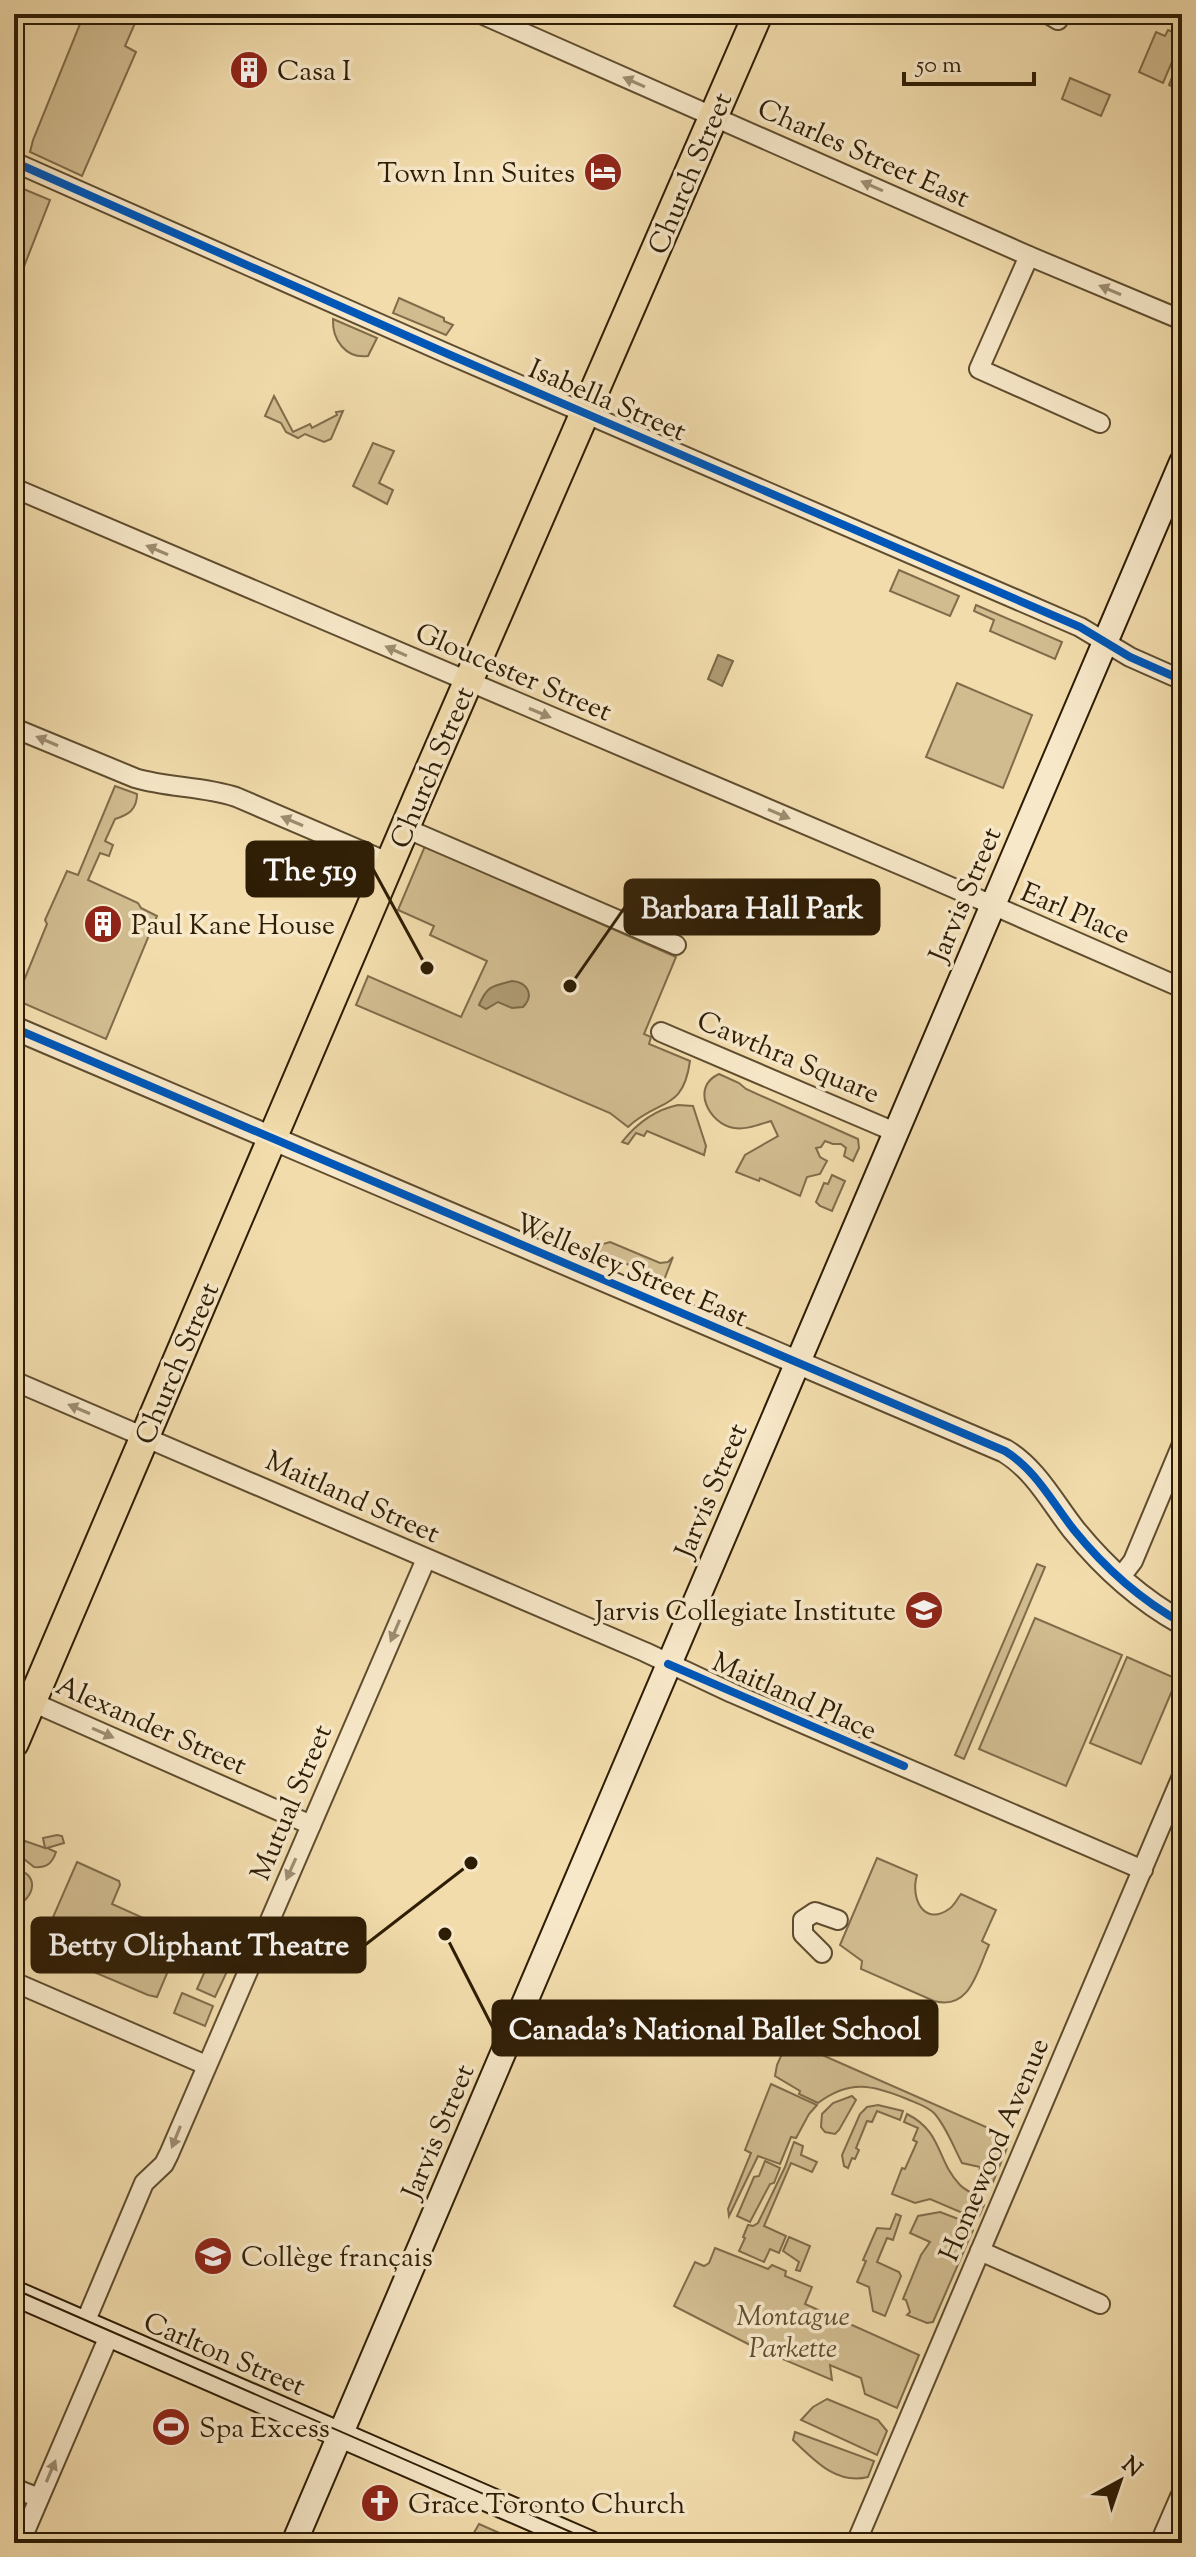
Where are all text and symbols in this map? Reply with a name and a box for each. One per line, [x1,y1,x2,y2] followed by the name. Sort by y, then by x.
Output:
[904,36,1034,86] scale bar
[228,49,270,91] building icon: Casa I
[914,49,962,83] text: 50 m
[277,53,351,93] place label: Casa I
[622,75,646,88] one-way arrow
[640,87,744,261] street label: Church Street
[750,90,975,220] street label: Charles Street East
[582,151,624,193] hotel icon: Town Inn Suites
[377,155,575,195] place label: Town Inn Suites
[860,179,884,193] one-way arrow
[1098,284,1122,297] one-way arrow
[522,351,692,453] street label: Isabella Street
[145,543,169,556] one-way arrow
[408,614,618,733] street label: Gloucester Street
[385,645,408,658] one-way arrow
[382,681,486,855] street label: Church Street
[528,706,552,719] one-way arrow
[35,735,59,748] one-way arrow
[767,808,791,821] one-way arrow
[281,814,304,827] one-way arrow
[920,821,1013,971] street label: Jarvis Street
[247,842,373,896] callout: The 519
[263,851,357,894] text: The 519
[1014,874,1136,956] street label: Earl Place
[625,880,879,934] callout: Barbara Hall Park
[641,889,864,932] text: Barbara Hall Park
[82,903,124,945] building icon: Paul Kane House
[131,907,335,947] place label: Paul Kane House
[690,1002,885,1115] street label: Cawthra Square
[508,1205,754,1339] street label: Wellesley Street East
[127,1277,231,1451] street label: Church Street
[67,1402,91,1415] one-way arrow
[666,1417,759,1567] street label: Jarvis Street
[258,1442,446,1555] street label: Maitland Street
[903,1589,945,1631] school or university icon: Jarvis Collegiate Institute
[593,1593,896,1633] place label: Jarvis Collegiate Institute
[388,1619,401,1643] one-way arrow
[705,1644,883,1752] street label: Maitland Place
[49,1667,253,1787] street label: Alexander Street
[242,1719,344,1887] street label: Mutual Street
[91,1726,115,1739] one-way arrow
[285,1858,298,1881] one-way arrow
[32,1918,365,1972] callout: Betty Oliphant Theatre
[49,1926,349,1969] text: Betty Oliphant Theatre
[493,2001,937,2055] callout: Canada's National Ballet School
[509,2010,922,2053] text: Canada's National Ballet School
[931,2032,1061,2268] street label: Homewood Avenue
[393,2058,486,2208] street label: Jarvis Street
[170,2125,183,2149] one-way arrow
[192,2235,234,2277] school or university icon: Collège français
[241,2239,433,2279] place label: Collège français
[736,2298,850,2370] park label: Montague Parkette
[137,2304,311,2408] street label: Carlton Street
[150,2406,192,2448] sports icon: Spa Excess
[199,2410,330,2450] place label: Spa Excess
[1080,2441,1160,2521] north arrow
[1114,2450,1148,2486] text: N
[44,2460,57,2483] one-way arrow
[359,2482,401,2524] church icon: Grace Toronto Church
[408,2486,685,2526] place label: Grace Toronto Church

